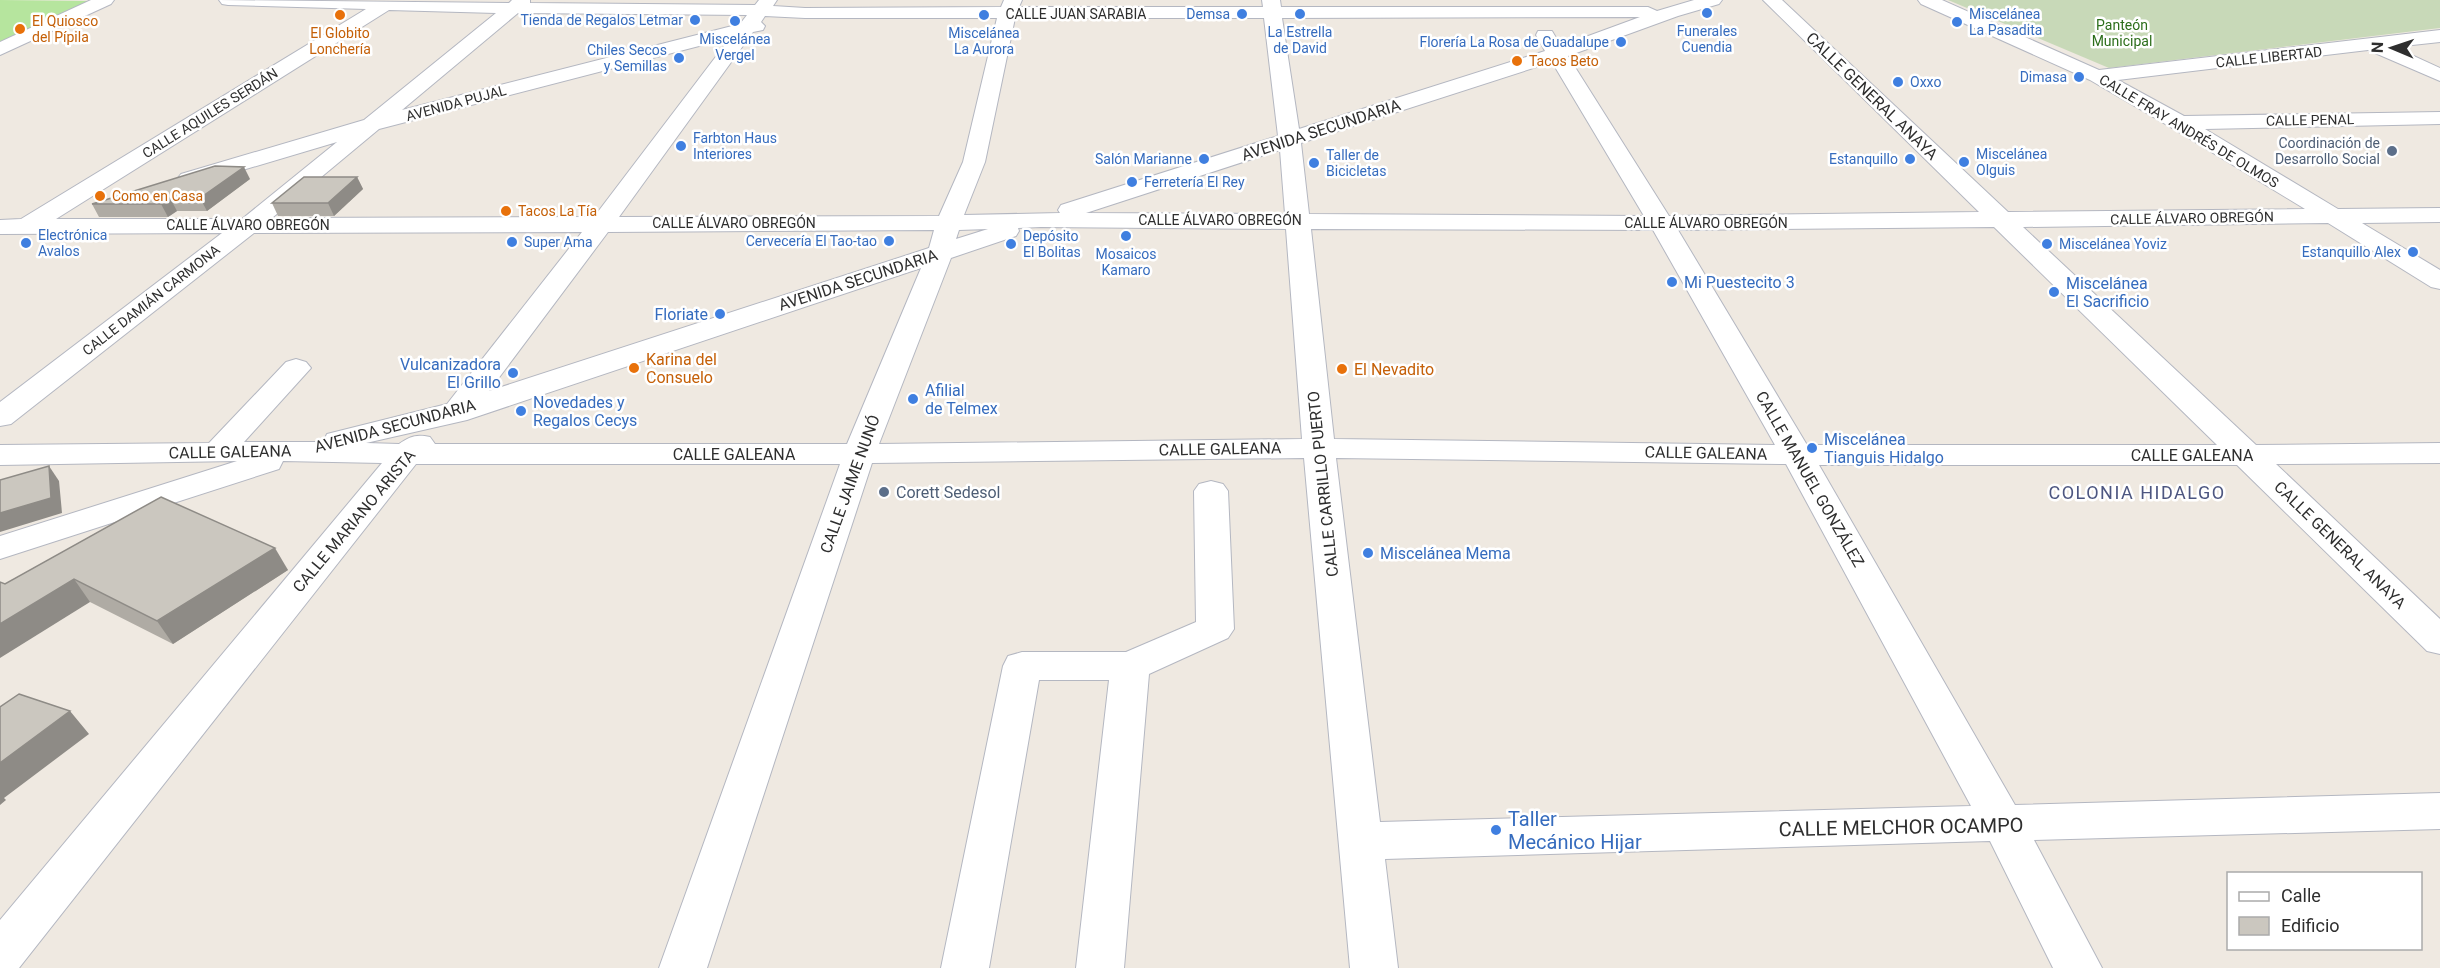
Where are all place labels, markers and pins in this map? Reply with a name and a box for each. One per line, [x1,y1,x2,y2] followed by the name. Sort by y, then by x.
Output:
[1186,6,1230,22] place label: Demsa
[1700,6,1714,20] marker: Funerales Cuendia
[1969,6,2042,38] place label: Miscelánea La Pasadita
[1235,7,1249,21] marker: Demsa
[1293,7,1307,21] marker: La Estrella de David
[333,8,347,22] marker: El Globito Lonchería
[977,8,991,22] marker: Miscelánea La Aurora
[521,12,683,28] place label: Tienda de Regalos Letmar
[32,13,98,45] place label: El Quiosco del Pípila
[688,13,702,27] marker: Tienda de Regalos Letmar
[728,14,742,28] marker: Miscelánea Vergel
[1950,15,1964,29] marker: Miscelánea La Pasadita
[13,22,27,36] marker: El Quiosco del Pípila
[1677,23,1737,55] place label: Funerales Cuendia
[1268,24,1332,56] place label: La Estrella de David
[309,25,371,57] place label: El Globito Lonchería
[948,25,1020,57] place label: Miscelánea La Aurora
[699,31,771,63] place label: Miscelánea Vergel
[1419,34,1609,50] place label: Florería La Rosa de Guadalupe
[1614,35,1628,49] marker: Florería La Rosa de Guadalupe
[587,42,667,74] place label: Chiles Secos y Semillas
[672,51,686,65] marker: Chiles Secos y Semillas
[1529,53,1599,69] place label: Tacos Beto
[1510,54,1524,68] marker: Tacos Beto
[2020,69,2067,85] place label: Dimasa
[2072,70,2086,84] marker: Dimasa
[1910,74,1941,90] place label: Oxxo
[1891,75,1905,89] marker: Oxxo
[693,130,777,162] place label: Farbton Haus Interiores
[2275,135,2380,167] place label: Coordinación de Desarrollo Social
[674,139,688,153] marker: Farbton Haus Interiores
[2385,144,2399,158] marker: Coordinación de Desarrollo Social
[1976,146,2047,178] place label: Miscelánea Olguis
[1326,147,1386,179] place label: Taller de Bicicletas
[1095,151,1192,167] place label: Salón Marianne
[1829,151,1898,167] place label: Estanquillo
[1197,152,1211,166] marker: Salón Marianne
[1903,152,1917,166] marker: Estanquillo
[1957,155,1971,169] marker: Miscelánea Olguis
[1307,156,1321,170] marker: Taller de Bicicletas
[1144,174,1245,190] place label: Ferretería El Rey
[1125,175,1139,189] marker: Ferretería El Rey
[112,188,203,204] place label: Como en Casa
[93,189,107,203] marker: Como en Casa
[518,203,597,219] place label: Tacos La Tía
[499,204,513,218] marker: Tacos La Tía
[38,227,107,259] place label: Electrónica Avalos
[1023,228,1081,260] place label: Depósito El Bolitas
[1119,229,1133,243] marker: Mosaicos Kamaro
[746,233,877,249] place label: Cervecería El Tao-tao
[524,234,593,250] place label: Super Ama
[882,234,896,248] marker: Cervecería El Tao-tao
[505,235,519,249] marker: Super Ama
[19,236,33,250] marker: Electrónica Avalos
[2059,236,2167,252] place label: Miscelánea Yoviz
[1004,237,1018,251] marker: Depósito El Bolitas
[2040,237,2054,251] marker: Miscelánea Yoviz
[2302,244,2401,260] place label: Estanquillo Alex
[2406,245,2420,259] marker: Estanquillo Alex
[1096,246,1157,278] place label: Mosaicos Kamaro
[1684,273,1795,292] place label: Mi Puestecito 3
[2066,274,2149,311] place label: Miscelánea El Sacrificio
[1665,275,1679,289] marker: Mi Puestecito 3
[2047,285,2061,299] marker: Miscelánea El Sacrificio
[654,305,708,324] place label: Floriate
[713,307,727,321] marker: Floriate
[646,350,717,387] place label: Karina del Consuelo
[400,355,501,392] place label: Vulcanizadora El Grillo
[1354,360,1434,379] place label: El Nevadito
[627,361,641,375] marker: Karina del Consuelo
[1335,362,1349,376] marker: El Nevadito
[506,366,520,380] marker: Vulcanizadora El Grillo
[925,381,998,418] place label: Afilial de Telmex
[906,392,920,406] marker: Afilial de Telmex
[533,393,637,430] place label: Novedades y Regalos Cecys
[514,404,528,418] marker: Novedades y Regalos Cecys
[1824,430,1944,467] place label: Miscelánea Tianguis Hidalgo
[1805,441,1819,455] marker: Miscelánea Tianguis Hidalgo
[896,483,1001,502] place label: Corett Sedesol
[877,485,891,499] marker: Corett Sedesol
[1380,544,1511,563] place label: Miscelánea Mema
[1361,546,1375,560] marker: Miscelánea Mema
[1508,807,1642,854] place label: Taller Mecánico Hijar
[1489,823,1503,837] marker: Taller Mecánico Hijar

